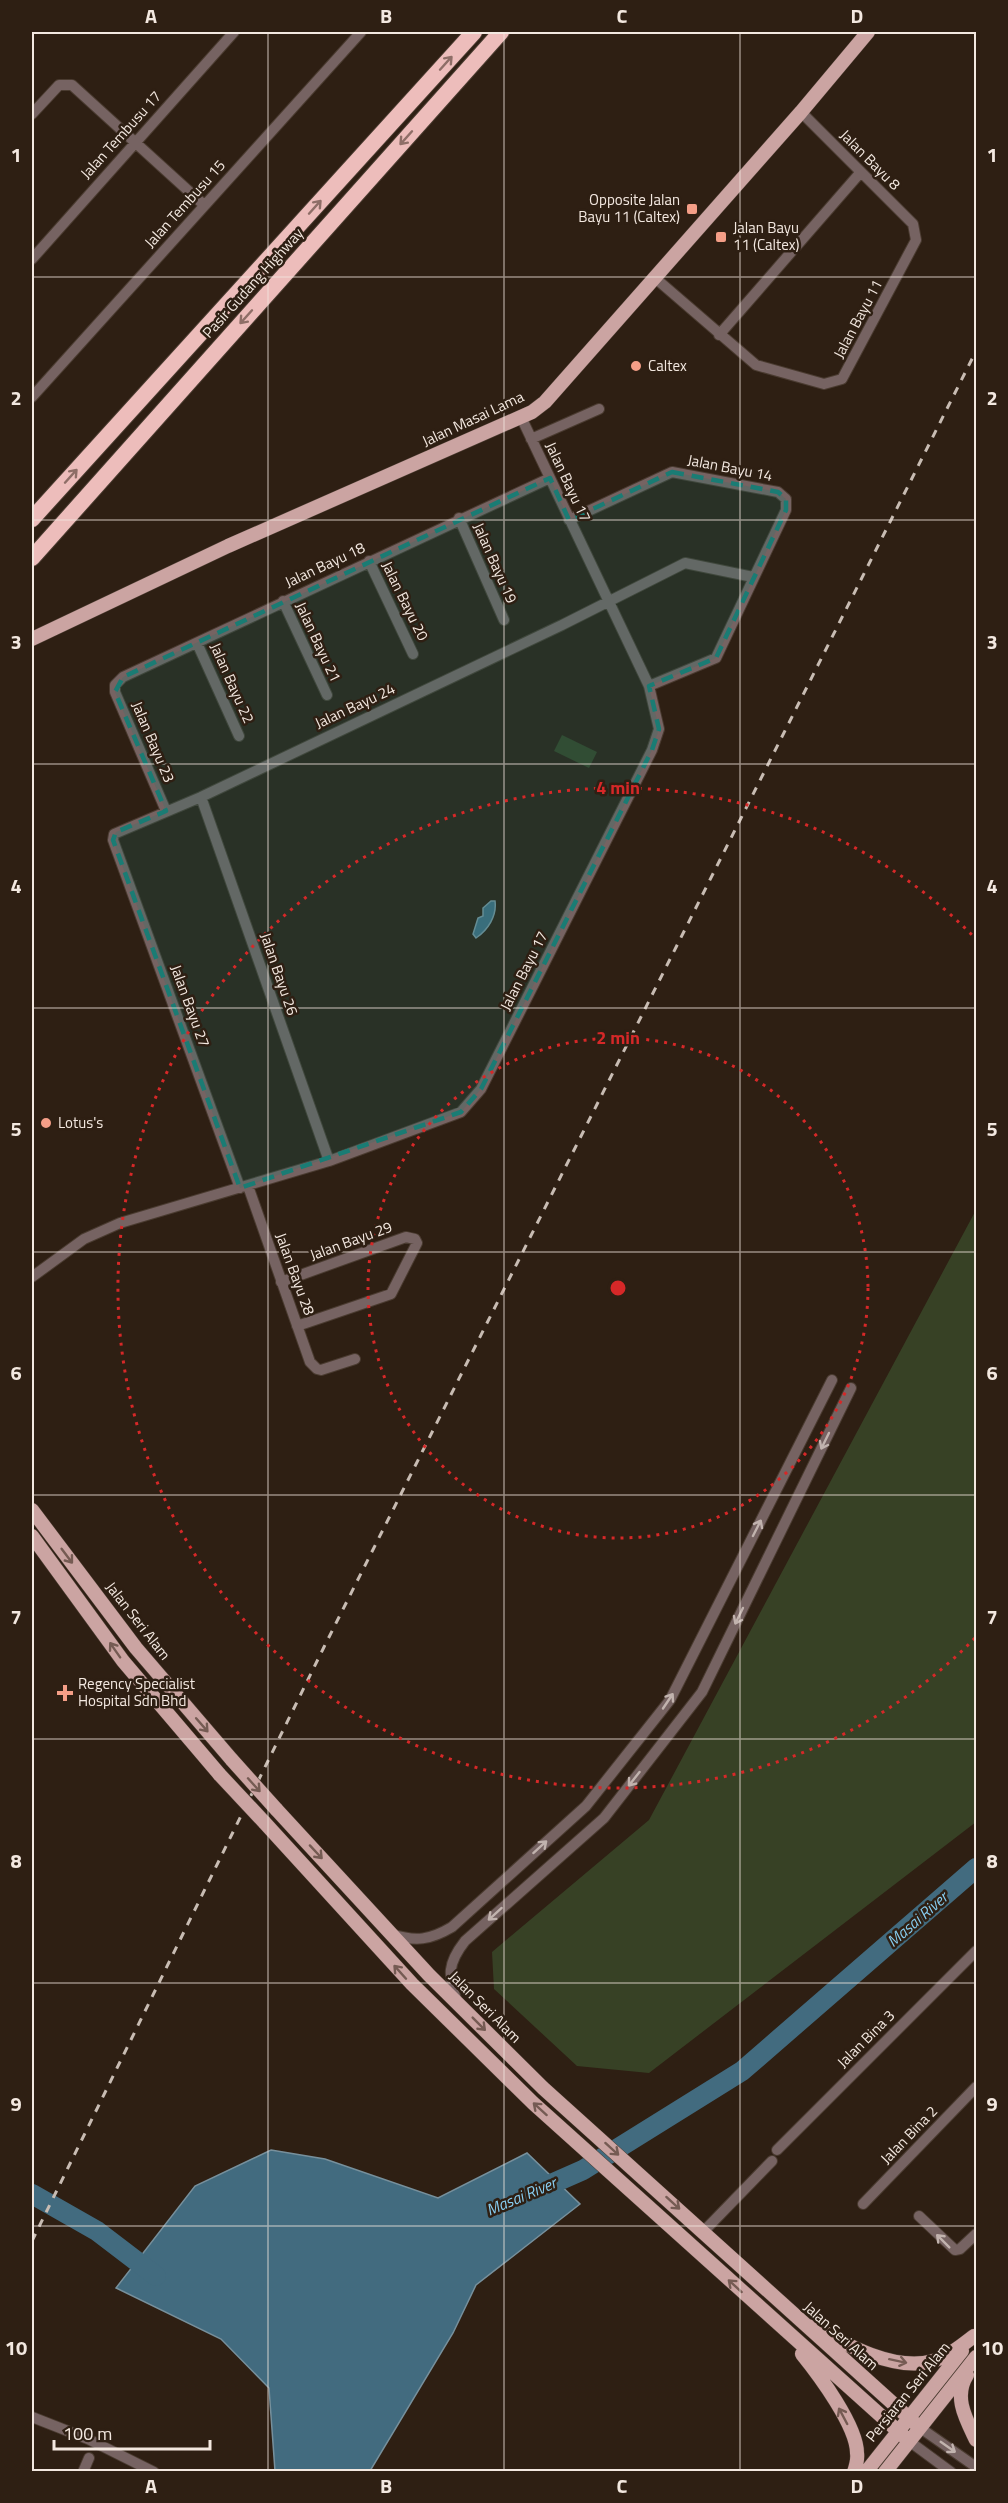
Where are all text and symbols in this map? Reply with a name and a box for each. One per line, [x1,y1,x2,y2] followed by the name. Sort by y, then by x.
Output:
[145,0,157,31] text: A
[380,0,392,31] text: B
[617,0,628,31] text: C
[851,0,863,31] text: D
[439,55,453,70] one-way arrow
[75,85,167,184] street label: Jalan Tembusu 17
[835,124,906,195] street label: Jalan Bayu 8
[399,130,413,145] one-way arrow
[10,139,22,170] text: 1
[986,139,998,170] text: 1
[139,154,231,253] street label: Jalan Tembusu 15
[578,188,680,228] place label: Opposite Jalan Bayu 11 (Caltex)
[308,200,322,215] one-way arrow
[685,202,699,216] marker: Opposite Jalan Bayu 11 (Caltex)
[733,216,800,256] place label: Jalan Bayu 11 (Caltex)
[197,222,309,343] street label: Pasir Gudang Highway
[714,230,728,244] marker: Jalan Bayu 11 (Caltex)
[827,275,888,362] street label: Jalan Bayu 11
[239,310,253,325] one-way arrow
[648,354,687,377] place label: Caltex
[629,359,643,373] marker: Caltex
[10,382,22,413] text: 2
[986,382,998,413] text: 2
[418,385,528,452] street label: Jalan Masai Lama
[540,438,597,526] street label: Jalan Bayu 17
[686,448,775,487] street label: Jalan Bayu 14
[64,468,78,483] one-way arrow
[467,519,523,607] street label: Jalan Bayu 19
[281,536,369,593] street label: Jalan Bayu 18
[376,557,435,645] street label: Jalan Bayu 20
[290,598,347,686] street label: Jalan Bayu 21
[10,626,22,657] text: 3
[986,626,998,657] text: 3
[204,639,260,727] street label: Jalan Bayu 22
[311,677,399,734] street label: Jalan Bayu 24
[126,698,181,786] street label: Jalan Bayu 23
[596,774,640,801] text: 4 min
[10,870,22,901] text: 4
[986,870,998,901] text: 4
[494,927,553,1014] street label: Jalan Bayu 17
[255,929,304,1018] street label: Jalan Bayu 26
[165,961,216,1050] street label: Jalan Bayu 27
[596,1024,640,1051] text: 2 min
[58,1111,103,1134] place label: Lotus's
[10,1113,22,1144] text: 5
[986,1113,998,1144] text: 5
[39,1116,53,1130] marker: Lotus's
[306,1215,395,1266] street label: Jalan Bayu 29
[270,1229,321,1318] street label: Jalan Bayu 28
[608,1278,628,1298] centre of rings
[10,1357,22,1388] text: 6
[986,1357,998,1388] text: 6
[819,1431,831,1449] one-way arrow
[752,1519,763,1537] one-way arrow
[60,1548,73,1564] one-way arrow
[100,1577,176,1665] street label: Jalan Seri Alam
[10,1601,22,1632] text: 7
[986,1601,998,1632] text: 7
[733,1606,745,1624] one-way arrow
[109,1642,121,1658] one-way arrow
[78,1672,196,1712] place label: Regency Specialist Hospital Sdn Bhd
[56,1684,74,1702] marker: Regency Specialist Hospital Sdn Bhd
[662,1693,674,1710] one-way arrow
[195,1717,208,1733] one-way arrow
[628,1770,641,1786] one-way arrow
[247,1777,261,1792] one-way arrow
[533,1840,548,1854] one-way arrow
[309,1844,323,1859] one-way arrow
[10,1845,22,1876] text: 8
[986,1845,998,1876] text: 8
[881,1884,954,1952] water label: Masai River
[488,1907,503,1921] one-way arrow
[394,1965,408,1980] one-way arrow
[444,1965,527,2048] street label: Jalan Seri Alam
[831,2004,900,2073] street label: Jalan Bina 3
[471,2017,486,2031] one-way arrow
[10,2088,22,2119] text: 9
[986,2088,998,2119] text: 9
[875,2100,943,2169] street label: Jalan Bina 2
[532,2102,547,2116] one-way arrow
[604,2142,619,2156] one-way arrow
[482,2170,561,2221] water label: Masai River
[665,2196,680,2210] one-way arrow
[935,2233,950,2248] one-way arrow
[728,2279,743,2293] one-way arrow
[799,2296,884,2376] street label: Jalan Seri Alam
[5,2332,27,2363] text: 10
[981,2332,1003,2363] text: 10
[860,2337,955,2447] street label: Persiaran Seri Alam
[889,2355,908,2367] one-way arrow
[837,2408,848,2426] one-way arrow
[54,2413,210,2451] scale bar
[63,2420,112,2447] text: 100 m
[939,2441,955,2453] one-way arrow
[145,2470,157,2501] text: A
[380,2470,392,2501] text: B
[617,2470,628,2501] text: C
[851,2470,863,2501] text: D

